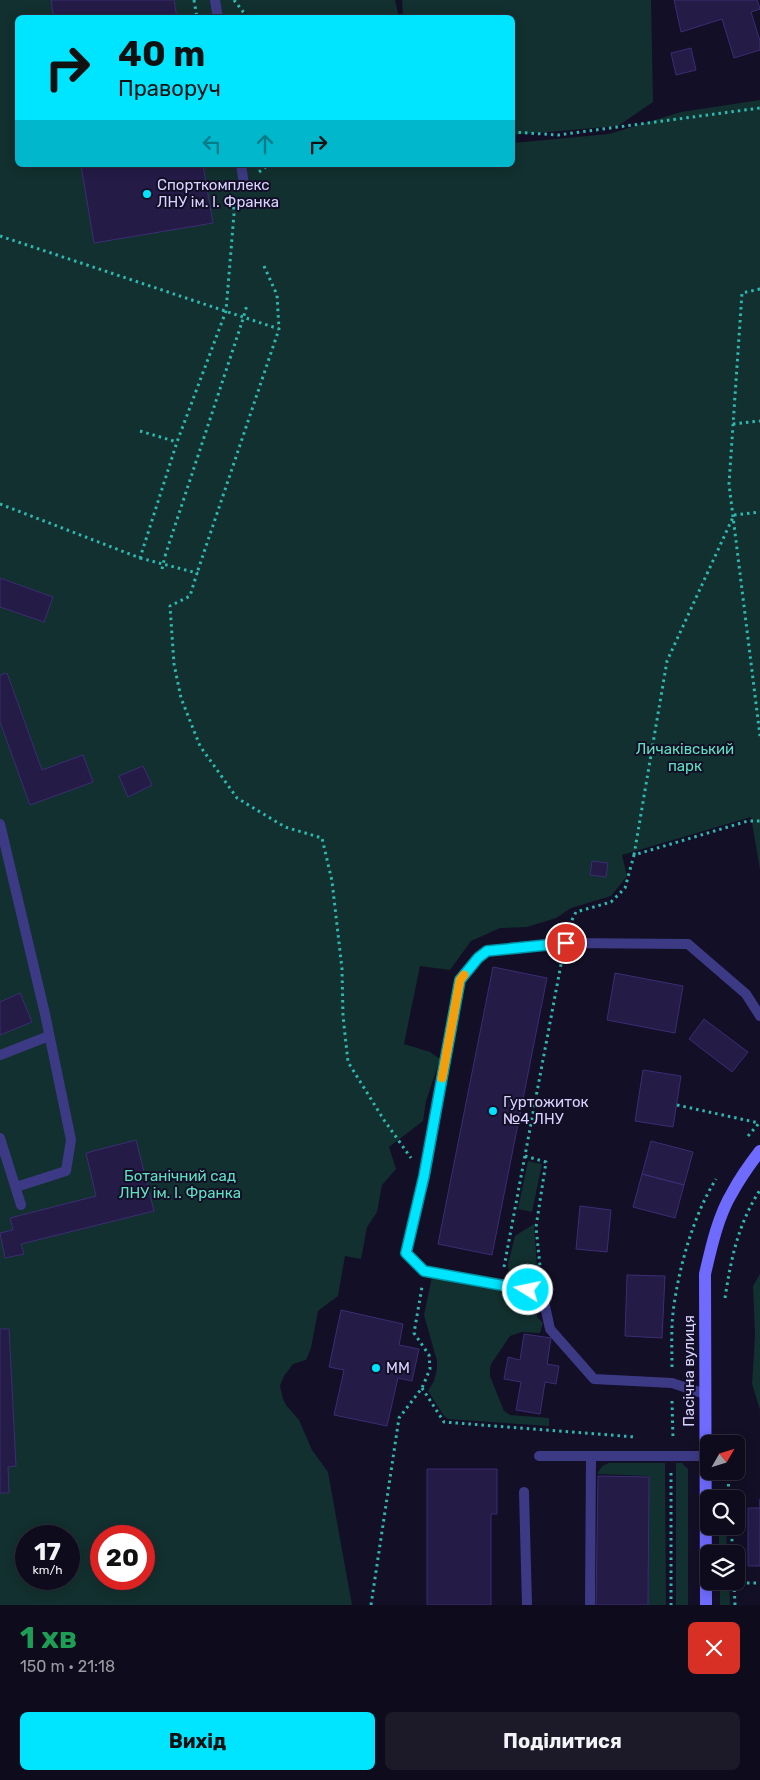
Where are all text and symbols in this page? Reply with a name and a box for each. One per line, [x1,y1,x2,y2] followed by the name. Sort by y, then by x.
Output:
[118,33,205,75] text: 40 m
[35,35,100,100] icon: right
[118,75,221,102] text: Праворуч
[198,130,226,158] icon: left
[251,130,279,158] icon: ahead
[304,130,332,158] icon: right
[157,176,279,211] place label: Спорткомплекс ЛНУ ім. І. Франка
[141,188,153,200] marker: Спорткомплекс ЛНУ ім. І. Франка
[636,740,734,775] park label: Личаківський парк
[545,922,587,964] pin
[552,929,580,957] icon: arrive
[503,1093,589,1128] place label: Гуртожиток №4 ЛНУ
[487,1105,499,1117] marker: Гуртожиток №4 ЛНУ
[119,1167,241,1202] park label: Ботанічний сад ЛНУ ім. І. Франка
[501,1263,553,1315] position arrow
[680,1315,698,1427] street label: Пасічна вулиця
[386,1359,410,1377] place label: MM
[370,1362,382,1374] marker: MM
[700,1435,745,1480] north arrow
[700,1435,745,1590] map controls
[700,1490,745,1535] button: search
[90,1525,155,1590] speed limit sign: 20
[34,1537,61,1566] text: 17
[700,1545,745,1590] button: layers
[33,1563,62,1577] text: km/h
[20,1620,77,1656] text: 1 хв
[688,1622,740,1674] button: close
[20,1657,115,1676] text: 150 m · 21:18
[20,1712,375,1770] button: Вихід
[385,1712,740,1770] button: Поділитися

